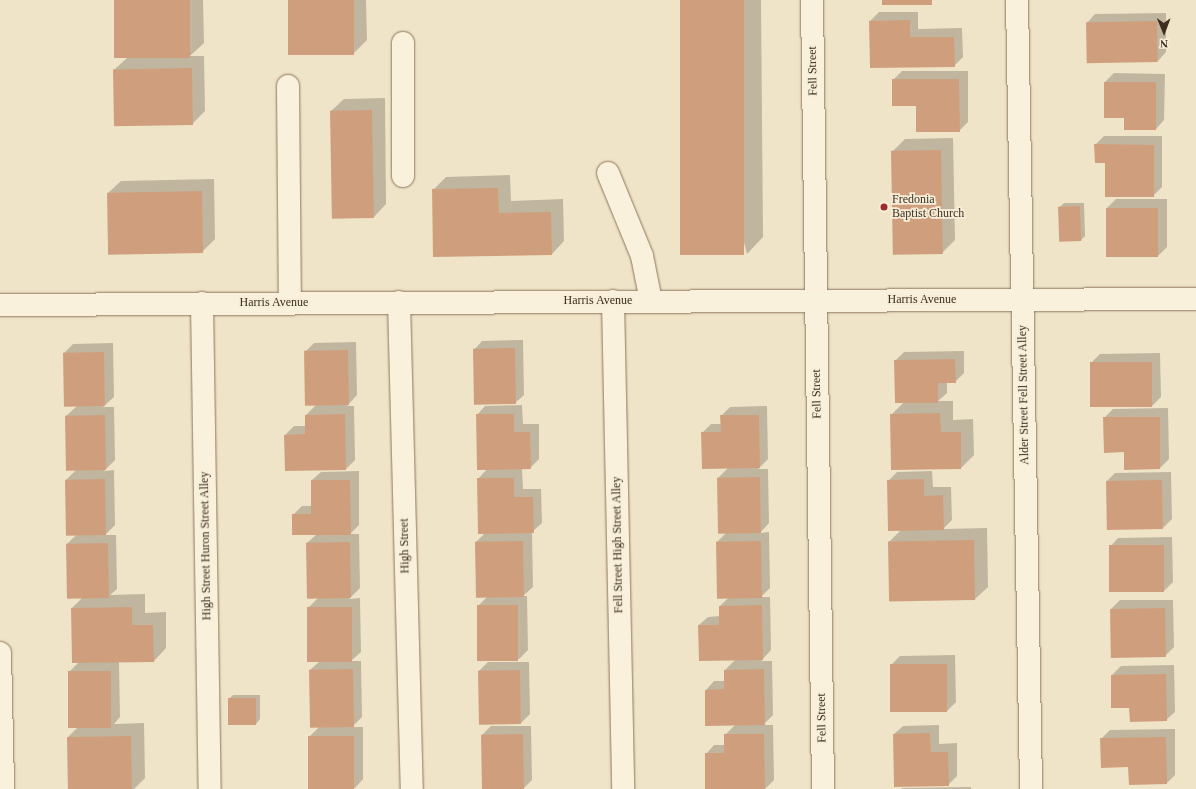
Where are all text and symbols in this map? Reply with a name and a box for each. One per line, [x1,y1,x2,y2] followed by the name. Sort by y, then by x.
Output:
[1144,12,1184,52] north arrow
[1160,38,1168,50] text: N
[805,46,821,96] street label: Fell Street
[892,193,964,221] place label: Fredonia Baptist Church
[879,202,889,212] marker: Fredonia Baptist Church
[887,293,957,307] street label: Harris Avenue
[563,294,633,308] street label: Harris Avenue
[239,296,309,310] street label: Harris Avenue
[1016,325,1032,465] street label: Alder Street Fell Street Alley
[809,369,825,419] street label: Fell Street
[197,471,215,621] street label: High Street Huron Street Alley
[610,476,626,614] street label: Fell Street High Street Alley
[397,518,413,574] street label: High Street
[814,693,830,743] street label: Fell Street

